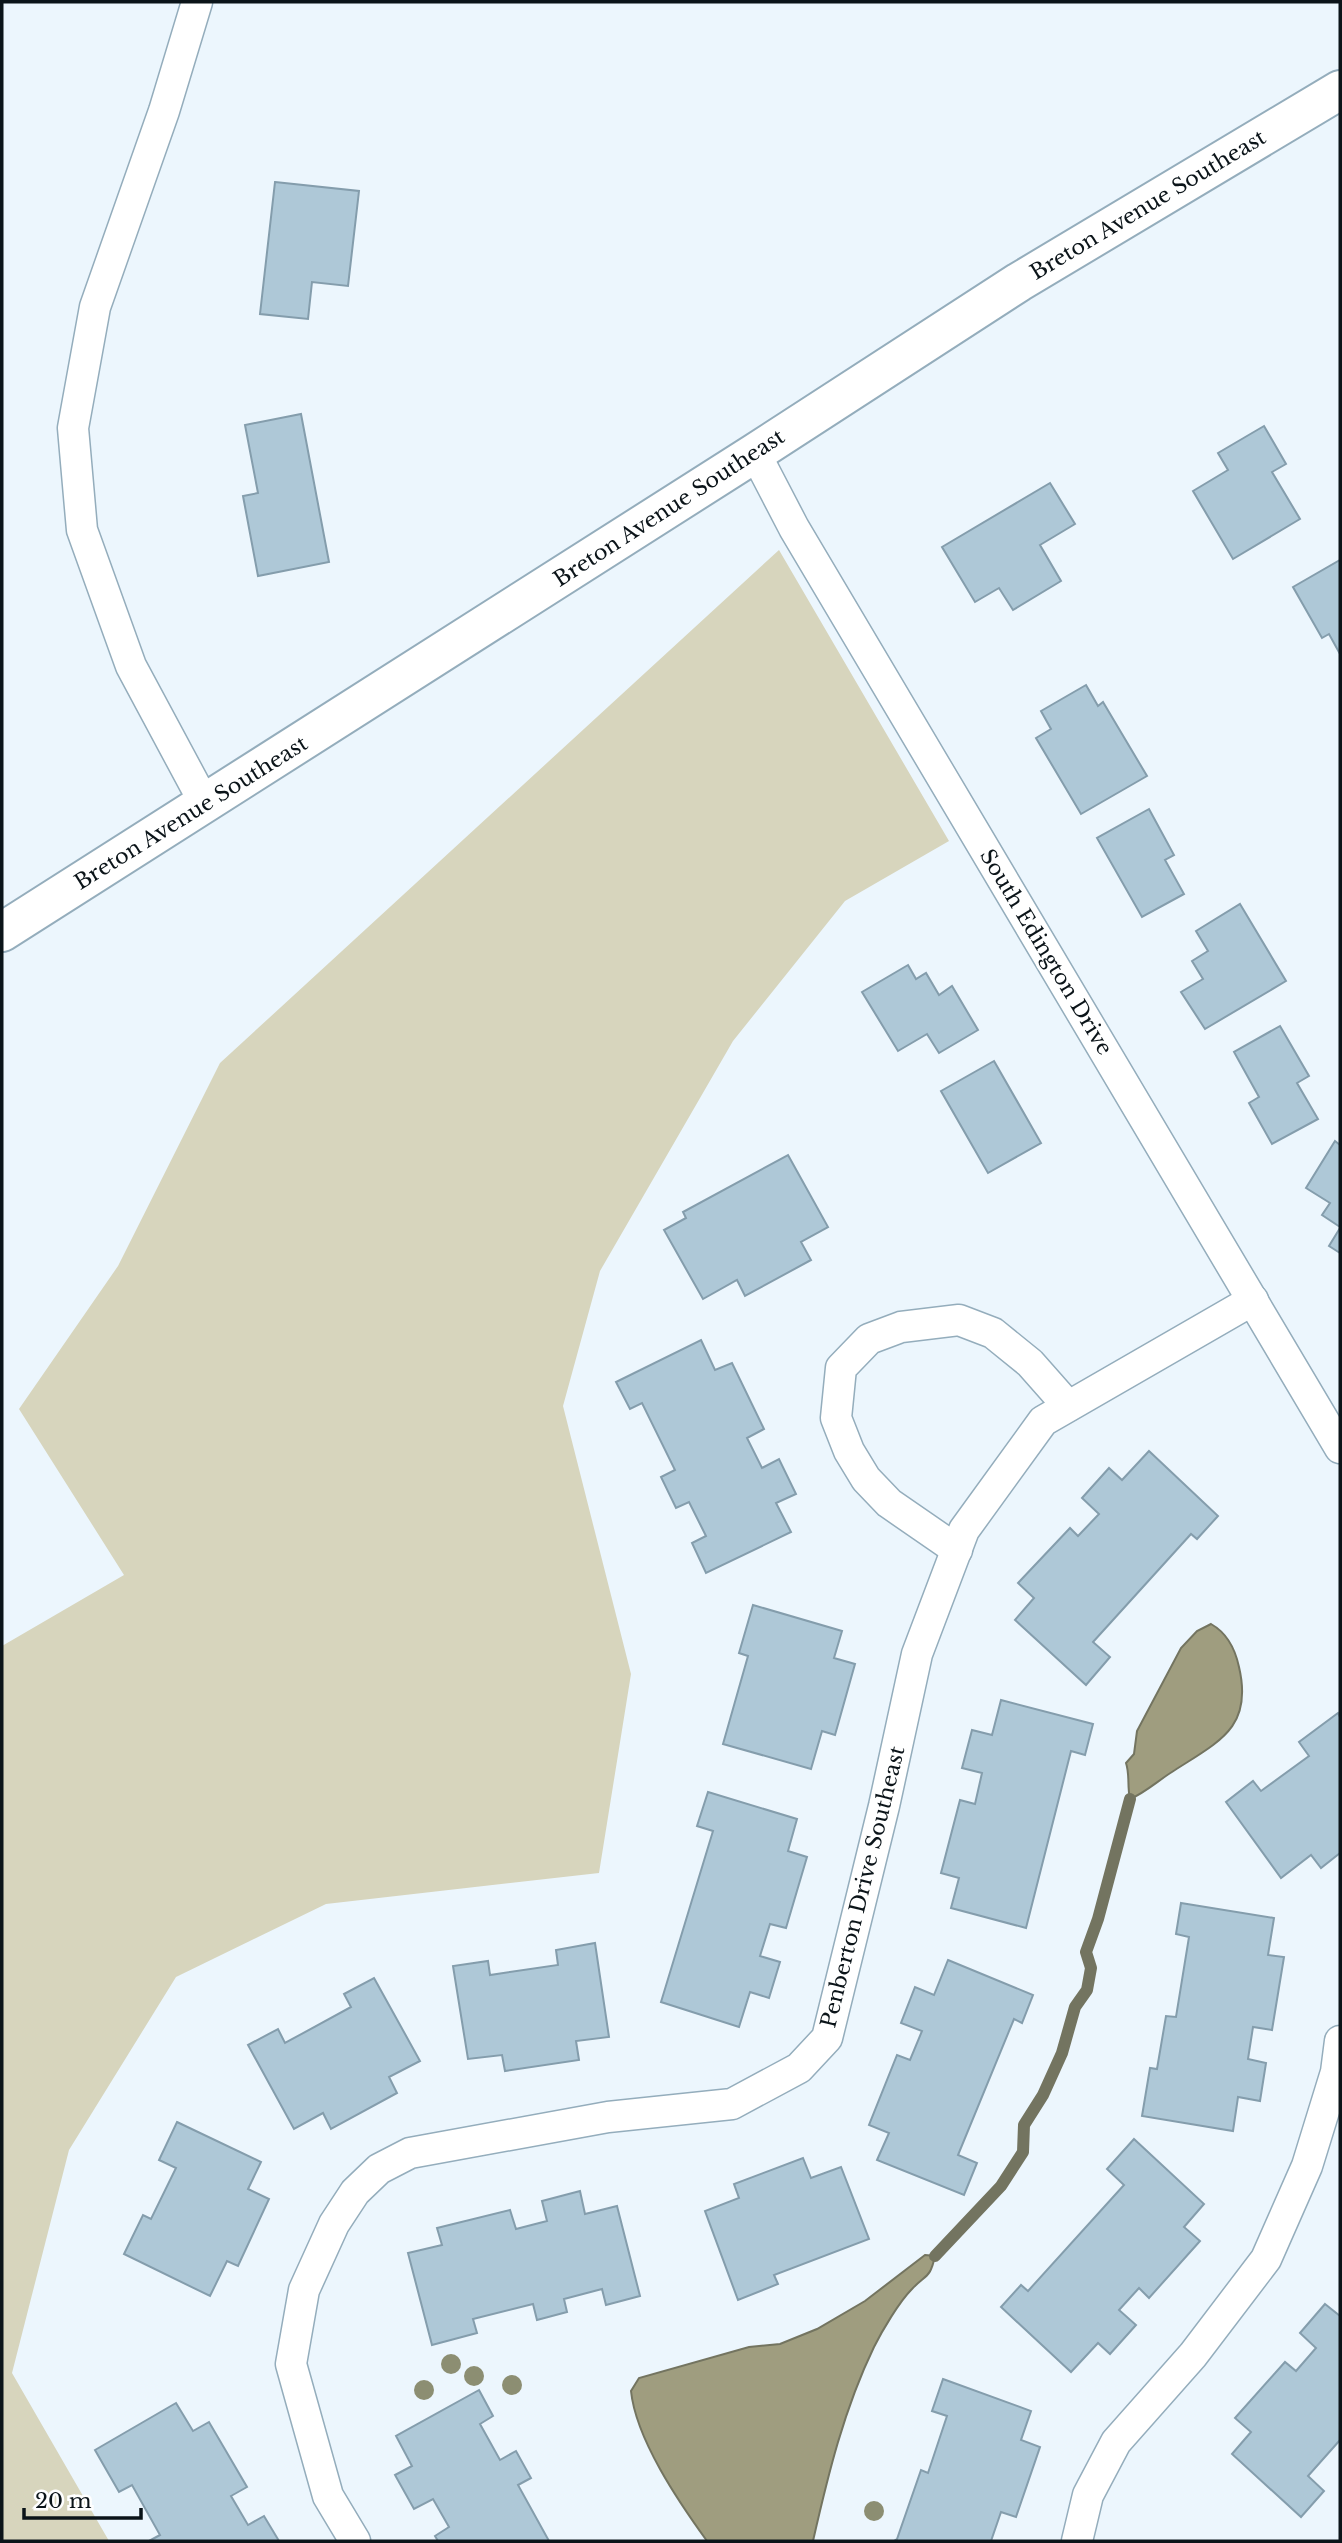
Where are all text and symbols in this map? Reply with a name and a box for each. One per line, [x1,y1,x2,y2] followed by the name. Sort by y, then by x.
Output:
[1026,124,1271,286] street label: Breton Avenue Southeast
[549,424,789,592] street label: Breton Avenue Southeast
[70,730,312,896] street label: Breton Avenue Southeast
[974,844,1118,1060] street label: South Edington Drive
[815,1744,911,2030] street label: Penberton Drive Southeast
[24,2476,142,2520] scale bar
[35,2488,92,2514] text: 20 m

